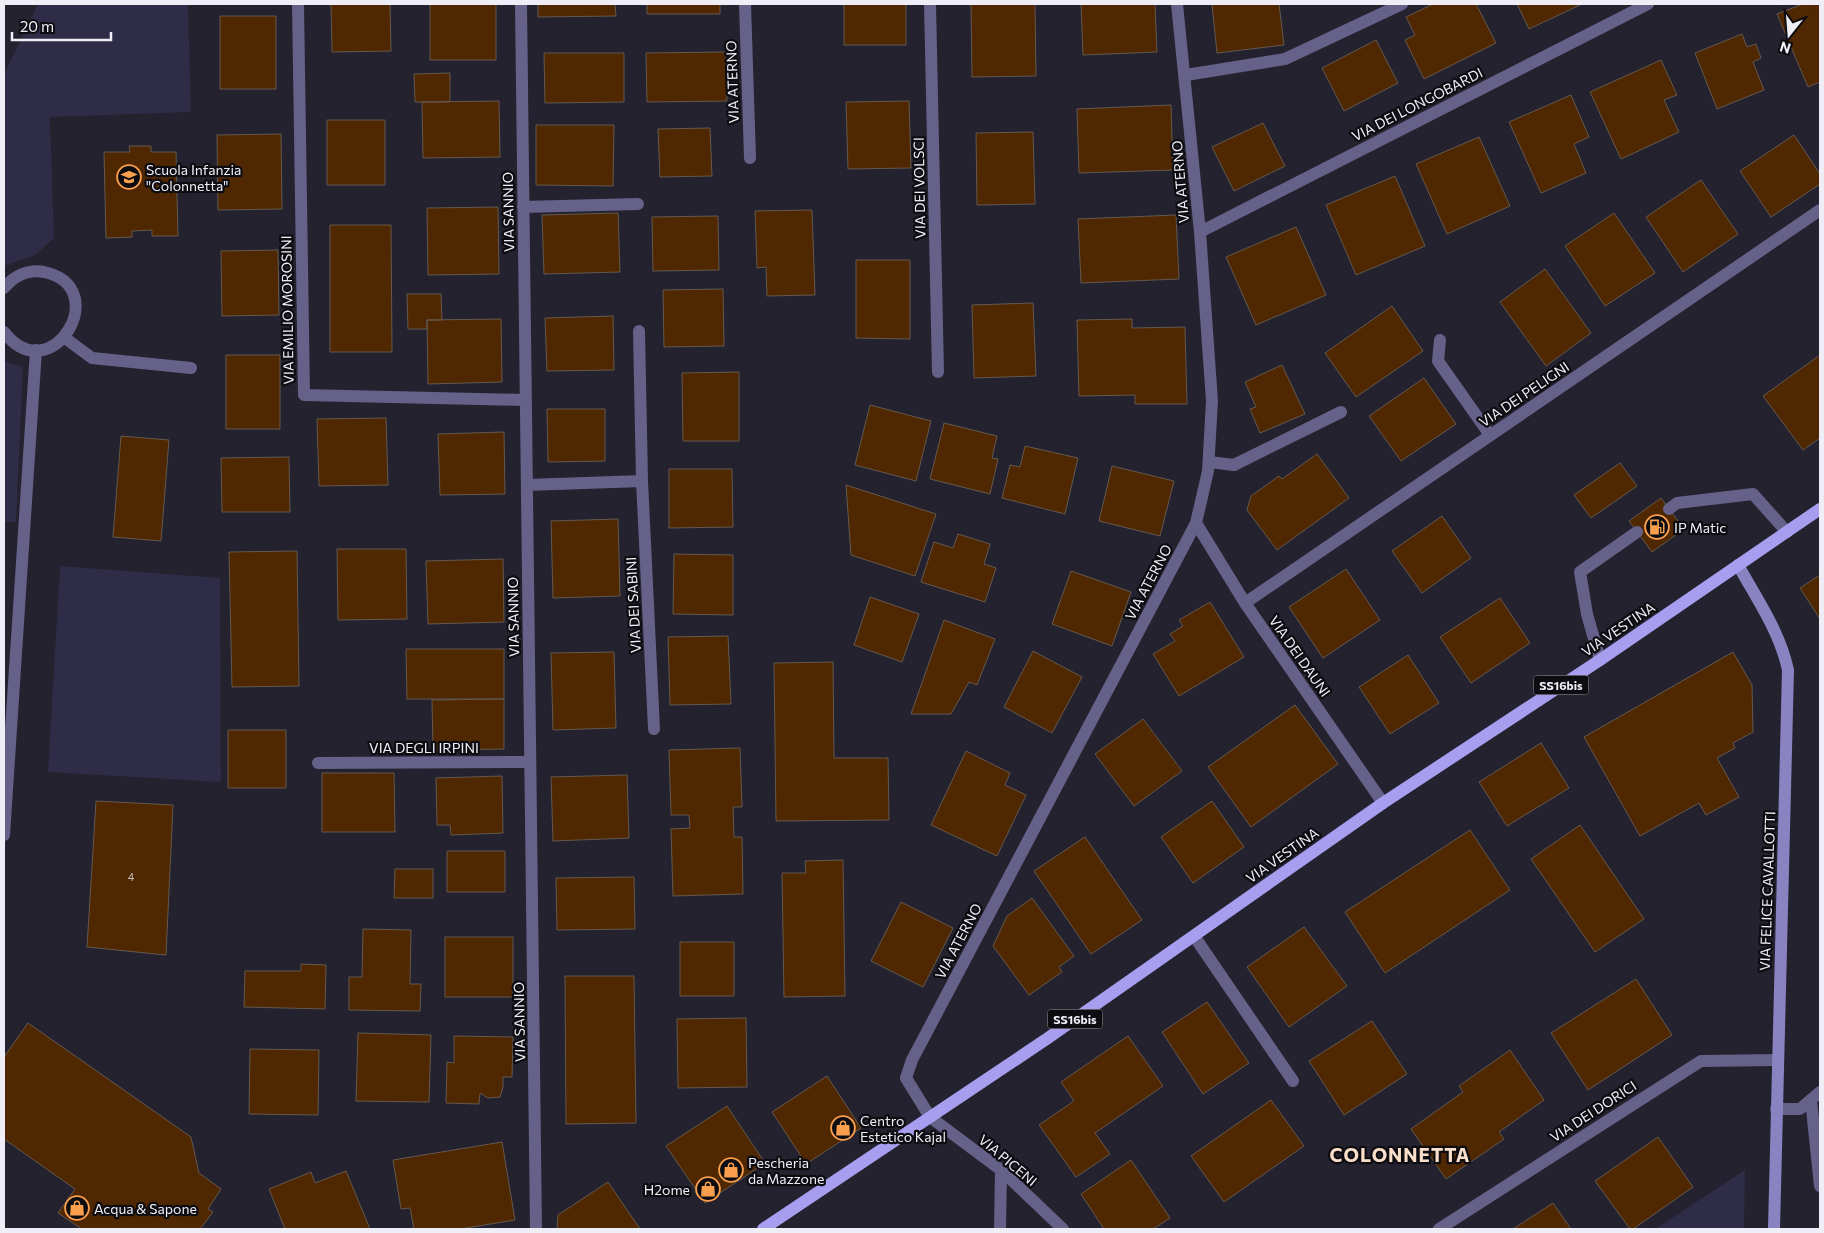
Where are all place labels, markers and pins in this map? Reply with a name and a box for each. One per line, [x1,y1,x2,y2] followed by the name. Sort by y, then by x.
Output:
[146,161,241,194] place label: Scuola Infanzia "Colonnetta"
[116,164,142,190] school or university icon: Scuola Infanzia "Colonnetta"
[1644,514,1670,540] fuel station icon: IP Matic
[1674,519,1726,536] place label: IP Matic
[860,1112,946,1145] place label: Centro Estetico Kajal
[830,1115,856,1141] shop icon: Centro Estetico Kajal
[748,1154,824,1187] place label: Pescheria da Mazzone
[718,1157,744,1183] shop icon: Pescheria da Mazzone
[695,1176,721,1202] shop icon: H2ome
[644,1181,690,1198] place label: H2ome
[64,1195,90,1221] shop icon: Acqua & Sapone
[94,1200,197,1217] place label: Acqua & Sapone

